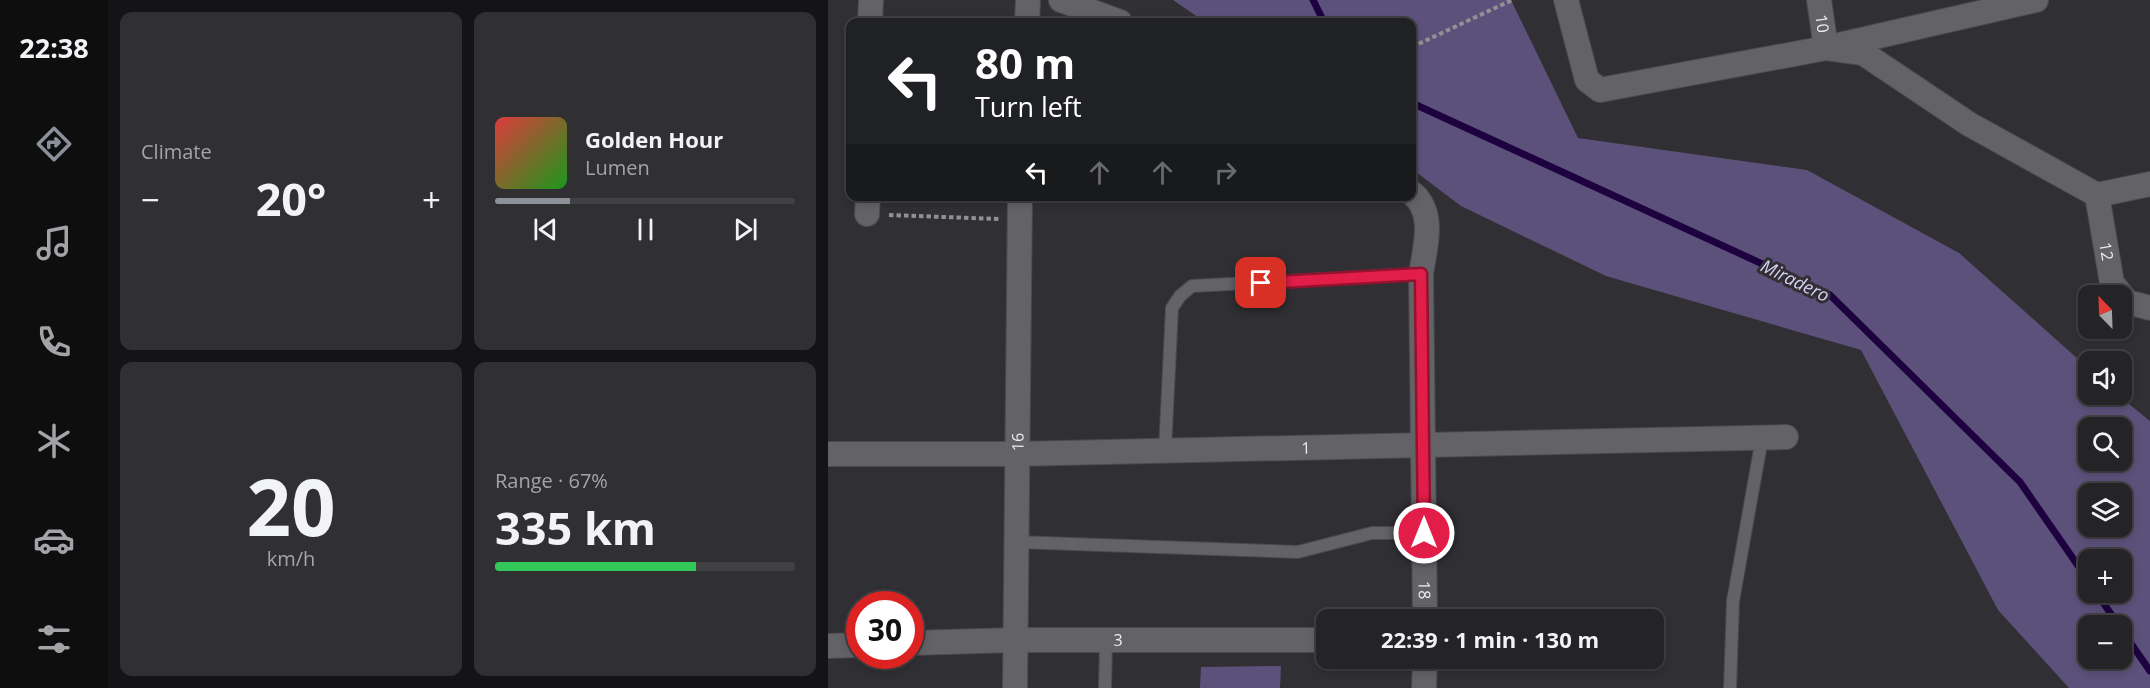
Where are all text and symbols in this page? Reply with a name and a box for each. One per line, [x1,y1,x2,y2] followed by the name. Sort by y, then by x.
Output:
[1810,13,1835,34] street label: 10
[19,29,89,66] text: 22:38
[975,34,1075,91] text: 80 m
[876,42,954,120] icon: left
[975,88,1082,125] text: Turn left
[33,123,75,165] icon: directions
[585,124,723,154] text: Golden Hour
[141,138,212,165] text: Climate
[585,154,650,181] text: Lumen
[1020,156,1053,189] icon: left
[1083,156,1116,189] icon: ahead
[1146,156,1179,189] icon: ahead
[1209,156,1242,189] icon: right
[256,168,326,229] text: 20°
[141,177,160,222] text: −
[422,177,441,222] text: +
[529,213,562,246] icon: previous
[629,213,662,246] icon: pause
[729,213,762,246] icon: next
[33,222,75,264] icon: music
[2094,240,2119,262] street label: 12
[1757,253,1834,307] water label: Miradero
[1235,257,1286,308] pin
[1244,266,1277,299] icon: arrive
[2078,285,2132,339] north arrow
[2078,285,2132,669] map controls
[33,321,75,363] icon: phone
[2078,351,2132,405] button: sound
[2078,417,2132,471] button: search
[33,420,75,462] icon: climate
[1006,433,1029,451] street label: 16
[1301,437,1311,459] street label: 1
[246,453,336,559] text: 20
[495,467,608,494] text: Range · 67%
[2078,483,2132,537] button: layers
[495,497,656,558] text: 335 km
[1392,501,1456,565] position arrow
[33,519,75,561] icon: car
[267,545,315,572] text: km/h
[2078,549,2132,603] button: +
[1414,581,1436,599] street label: 18
[846,591,924,669] speed limit sign: 30
[2078,615,2132,669] button: −
[33,618,75,660] icon: filters
[1381,624,1599,654] text: 22:39 · 1 min · 130 m
[1113,629,1123,651] street label: 3

